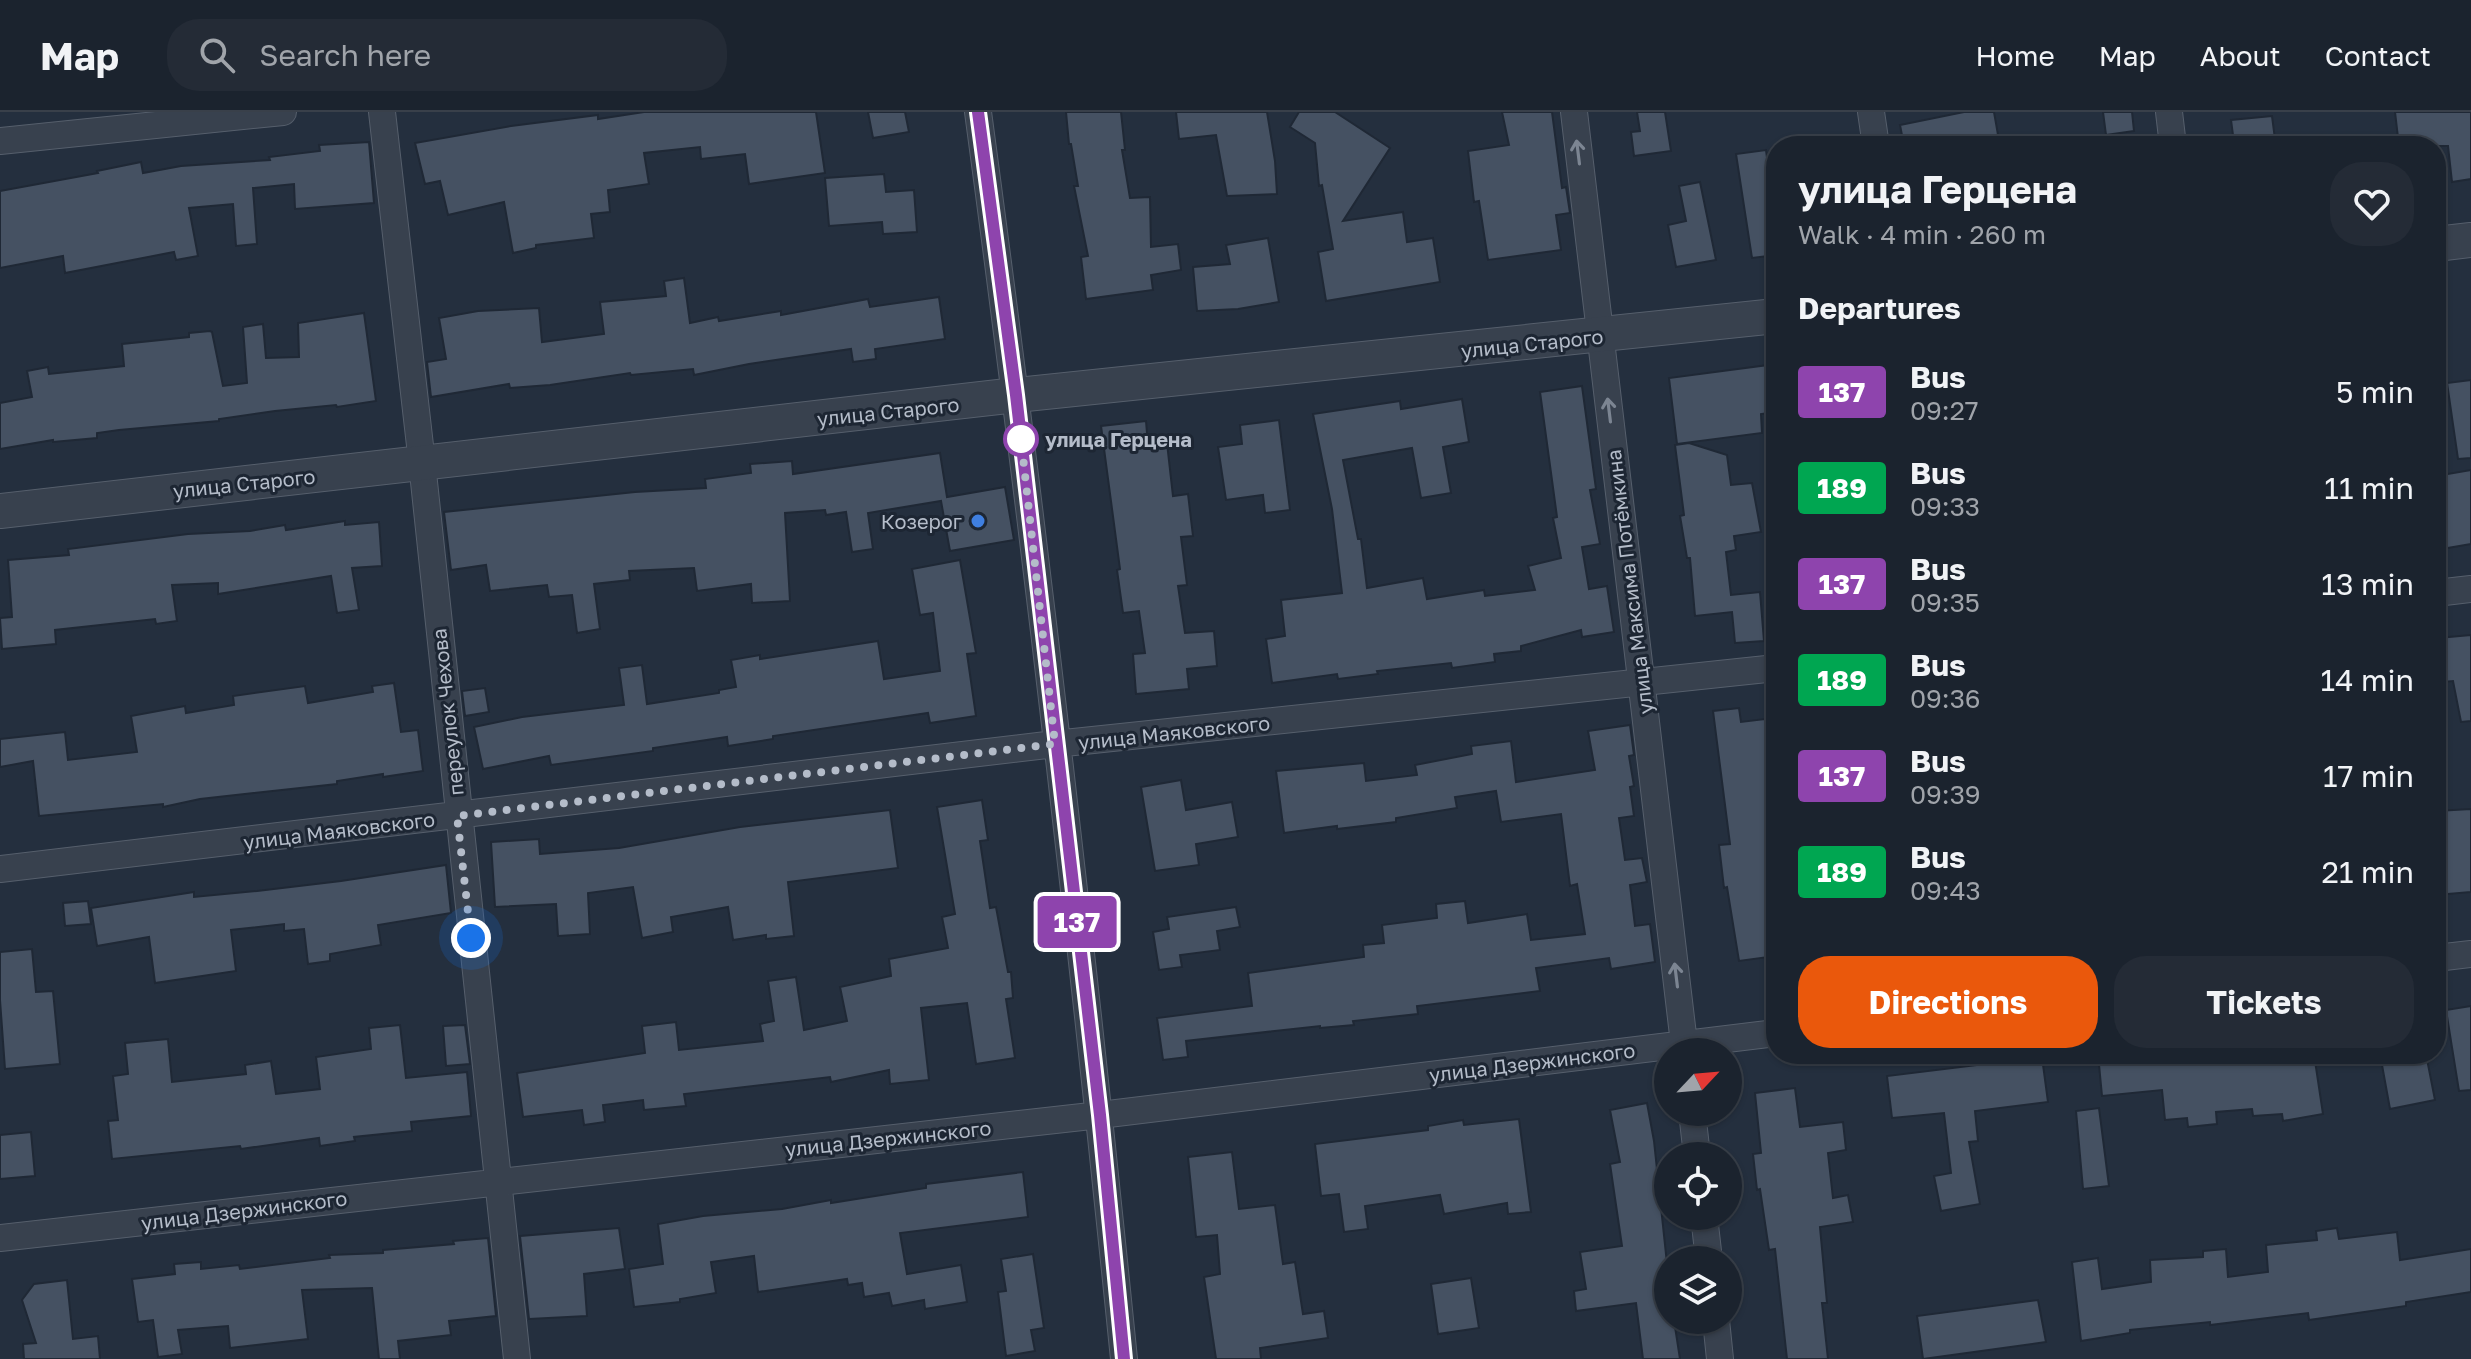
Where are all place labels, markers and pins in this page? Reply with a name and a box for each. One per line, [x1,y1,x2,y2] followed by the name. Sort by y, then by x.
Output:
[1004,422,1038,456] marker: улица Герцена
[1045,427,1192,451] place label: улица Герцена
[881,509,962,533] place label: Козерог
[969,512,987,530] marker: Козерог

